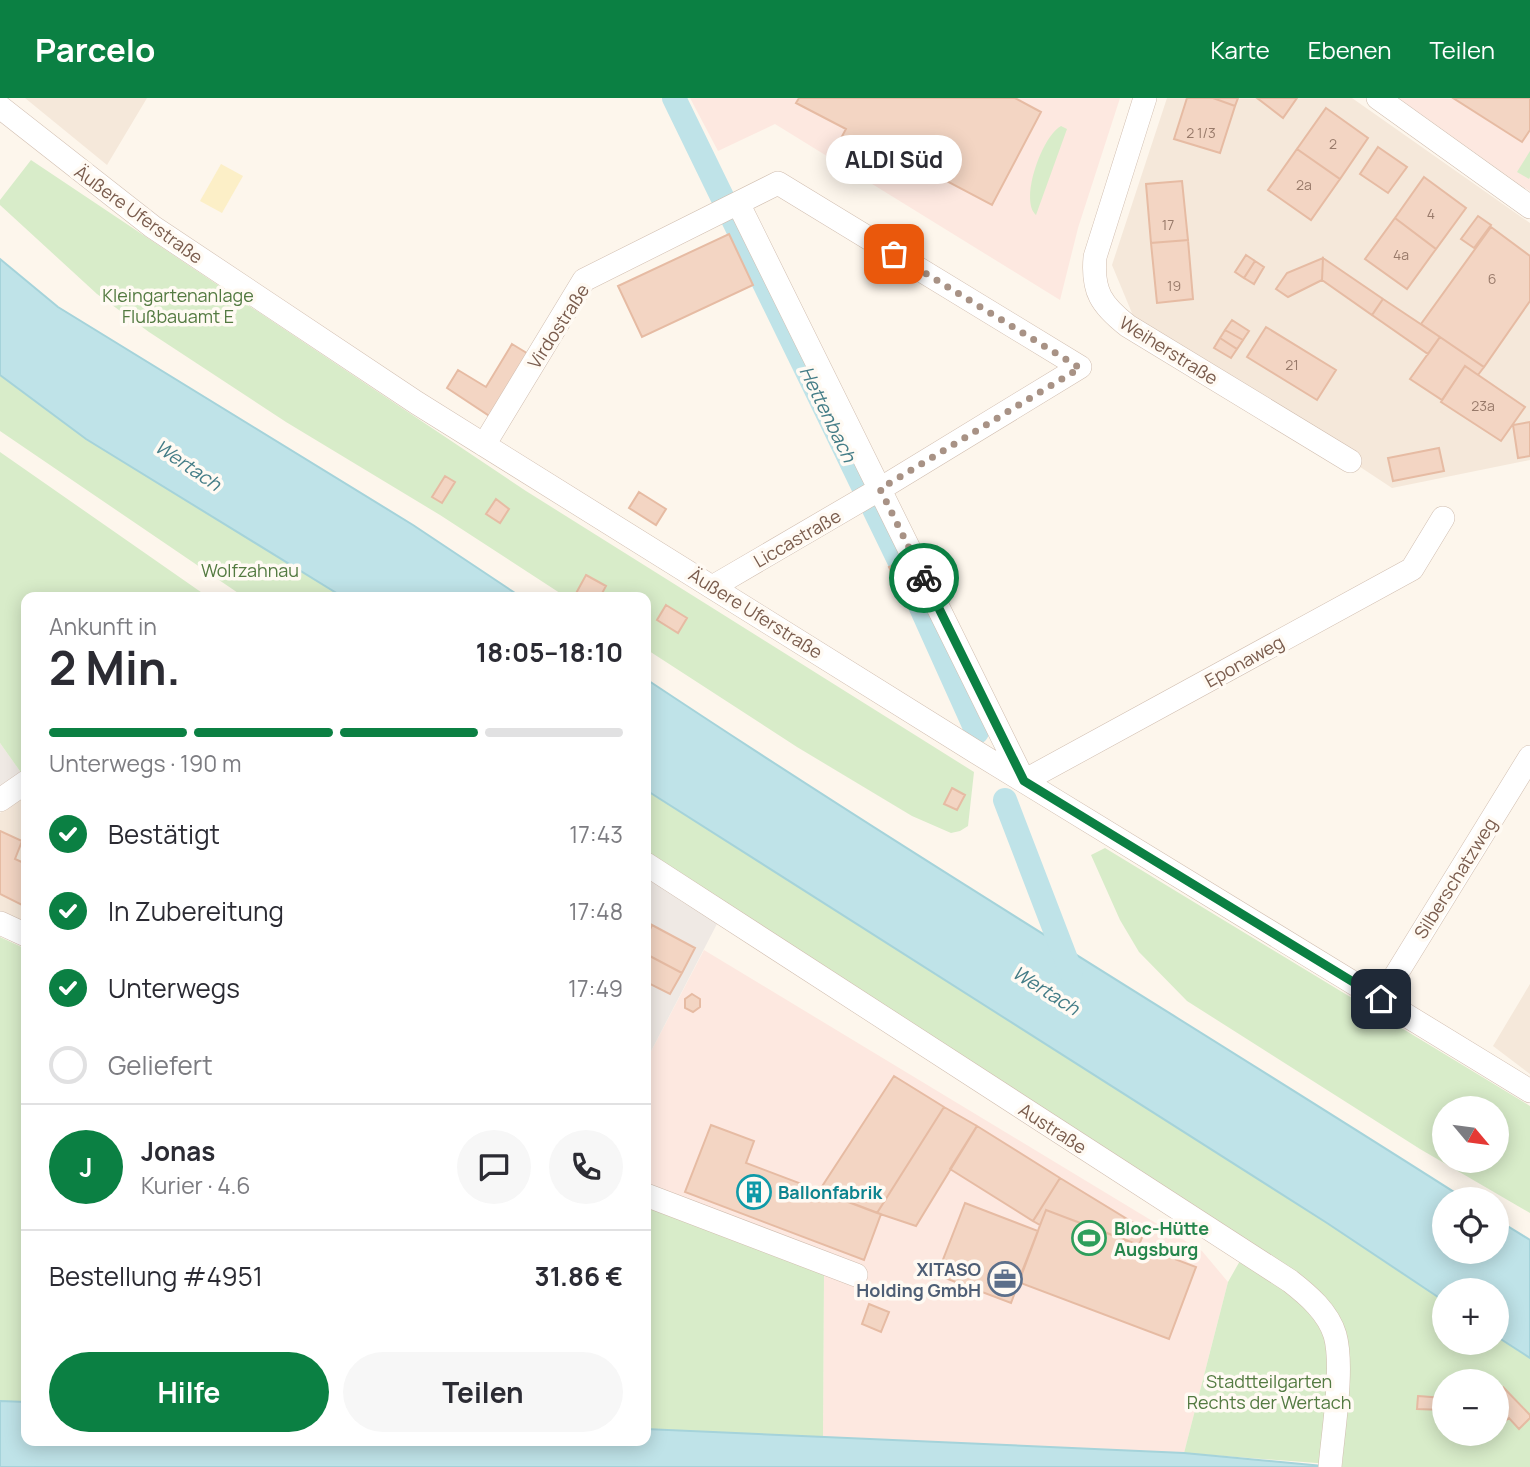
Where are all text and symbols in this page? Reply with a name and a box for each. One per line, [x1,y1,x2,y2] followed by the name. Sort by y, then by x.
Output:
[35,27,156,72] text: Parcelo
[1210,33,1270,66] text: Karte
[1308,33,1391,66] text: Ebenen
[1429,33,1495,66] text: Teilen
[1186,123,1216,142] house number: 2 1/3
[1329,134,1337,153] house number: 2
[826,135,962,184] callout: ALDI Süd
[845,143,943,175] text: ALDI Süd
[70,159,208,269] street label: Äußere Uferstraße
[1296,175,1312,194] house number: 2a
[1427,204,1435,223] house number: 4
[1162,215,1174,234] house number: 17
[864,224,924,284] pin
[875,235,913,273] icon: bag
[1393,245,1409,264] house number: 4a
[1488,269,1496,288] house number: 6
[1167,276,1181,295] house number: 19
[522,279,594,373] street label: Virdostraße
[102,283,254,328] park label: Kleingartenanlage Flußbauamt E
[1115,310,1223,390] street label: Weiherstraße
[1285,355,1299,374] house number: 21
[794,362,863,467] water label: Hettenbach
[1471,396,1495,415] house number: 23a
[150,433,227,497] water label: Wertach
[749,503,845,573] street label: Liccastraße
[889,543,959,613] courier
[201,558,299,582] park label: Wolfzahnau
[905,559,943,597] icon: bike
[685,562,827,664] street label: Äußere Uferstraße
[49,610,157,642] text: Ankunft in
[1200,630,1288,692] street label: Eponaweg
[476,634,623,670] text: 18:05–18:10
[49,636,181,699] text: 2 Min.
[49,747,241,779] text: Unterwegs · 190 m
[1408,813,1502,943] street label: Silberschatzweg
[49,815,87,853] icon: check
[108,816,220,852] text: Bestätigt
[569,818,623,850] text: 17:43
[49,892,87,930] icon: check
[108,893,284,929] text: In Zubereitung
[569,895,623,927] text: 17:48
[1007,959,1085,1021] water label: Wertach
[49,969,87,1007] icon: check
[1351,969,1411,1029] pin
[108,970,240,1006] text: Unterwegs
[568,972,623,1004] text: 17:49
[1362,980,1400,1018] icon: home
[108,1047,213,1083] text: Geliefert
[1432,1096,1508,1172] north arrow
[1432,1096,1509,1446] map controls
[1015,1097,1091,1159] street label: Austraße
[457,1130,531,1204] button: chat
[549,1130,623,1204] button: phone
[141,1133,215,1169] text: Jonas
[79,1149,93,1185] text: J
[141,1169,251,1201] text: Kurier · 4.6
[735,1173,773,1211] building icon: Ballonfabrik
[778,1180,883,1204] place label: Ballonfabrik
[1432,1187,1509,1264] button: locate
[1114,1216,1209,1261] place label: Bloc-Hütte Augsburg
[1070,1219,1108,1257] sports icon: Bloc-Hütte Augsburg
[856,1257,981,1302] place label: XITASO Holding GmbH
[49,1258,263,1294] text: Bestellung #4951
[535,1258,623,1294] text: 31.86 €
[986,1260,1024,1298] office icon: XITASO Holding GmbH
[1432,1278,1509,1355] button: +
[49,1352,329,1432] button: Hilfe
[343,1352,623,1432] button: Teilen
[1187,1369,1351,1414] park label: Stadtteilgarten Rechts der Wertach
[1432,1369,1509,1446] button: −

